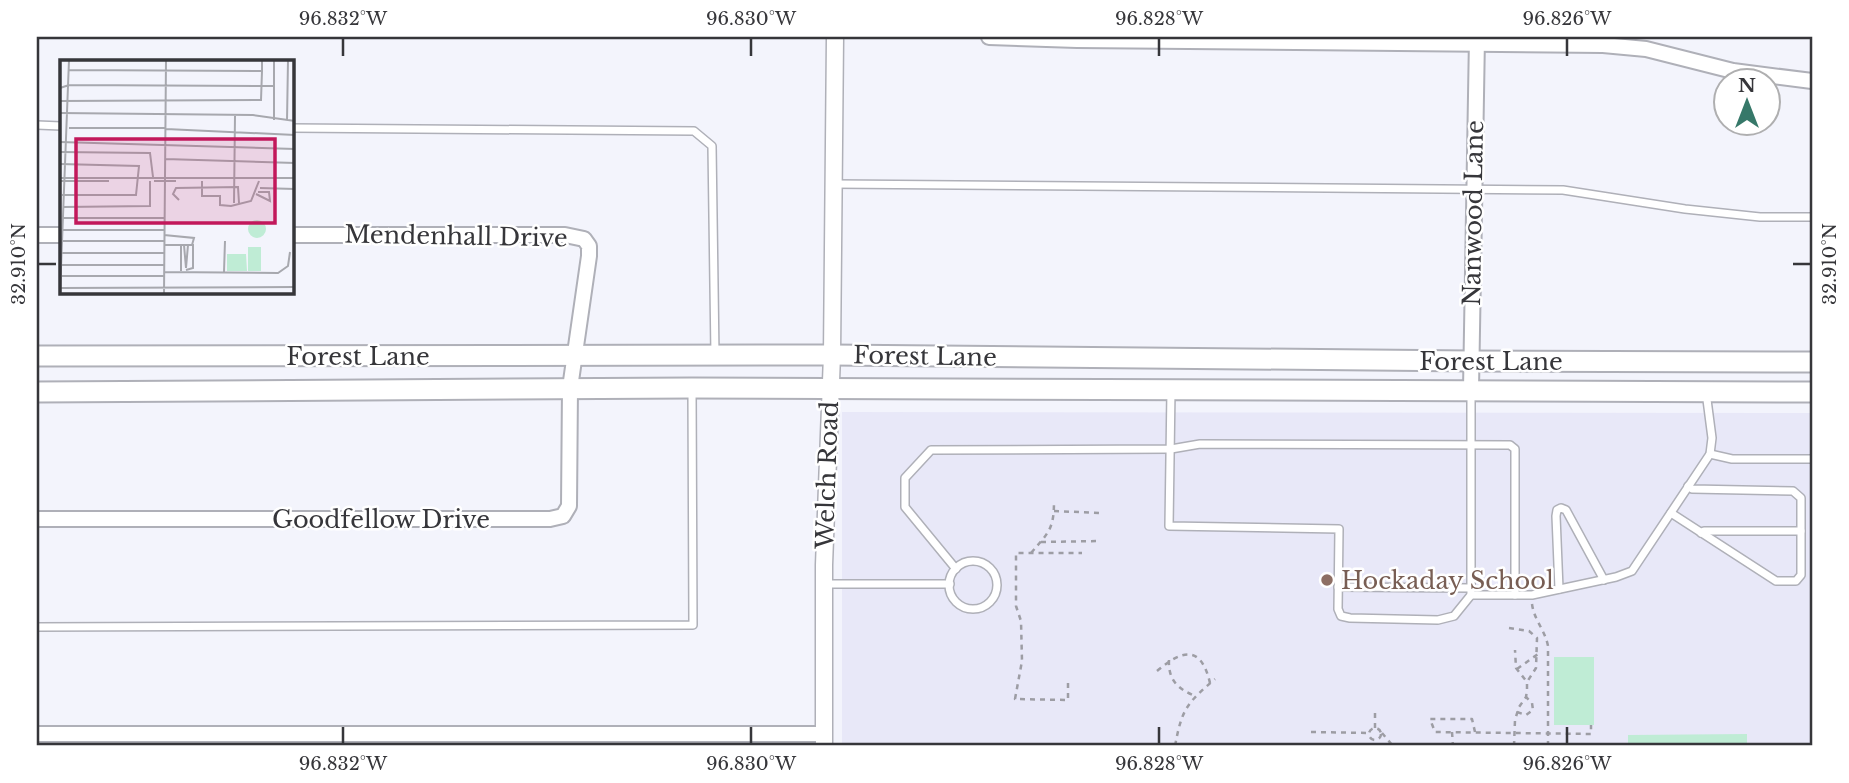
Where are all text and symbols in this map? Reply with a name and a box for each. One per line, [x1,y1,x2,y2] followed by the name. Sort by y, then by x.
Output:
[299,8,388,30] text: 96.832°W
[706,8,797,30] text: 96.830°W
[1115,8,1204,30] text: 96.828°W
[1523,8,1612,30] text: 96.826°W
[60,60,294,294] inset map
[1713,66,1783,136] north arrow
[1738,74,1756,97] text: N
[1457,120,1489,306] street label: Nanwood Lane
[344,220,568,252] street label: Mendenhall Drive
[8,223,30,305] text: 32.910°N
[1819,223,1841,305] text: 32.910°N
[853,340,997,372] street label: Forest Lane
[286,342,430,371] street label: Forest Lane
[1419,347,1563,376] street label: Forest Lane
[810,401,844,550] street label: Welch Road
[272,505,490,534] street label: Goodfellow Drive
[1341,566,1554,595] place label: Hockaday School
[1319,572,1335,588] marker: Hockaday School
[299,753,388,775] text: 96.832°W
[706,753,797,775] text: 96.830°W
[1115,753,1204,775] text: 96.828°W
[1523,753,1612,775] text: 96.826°W

